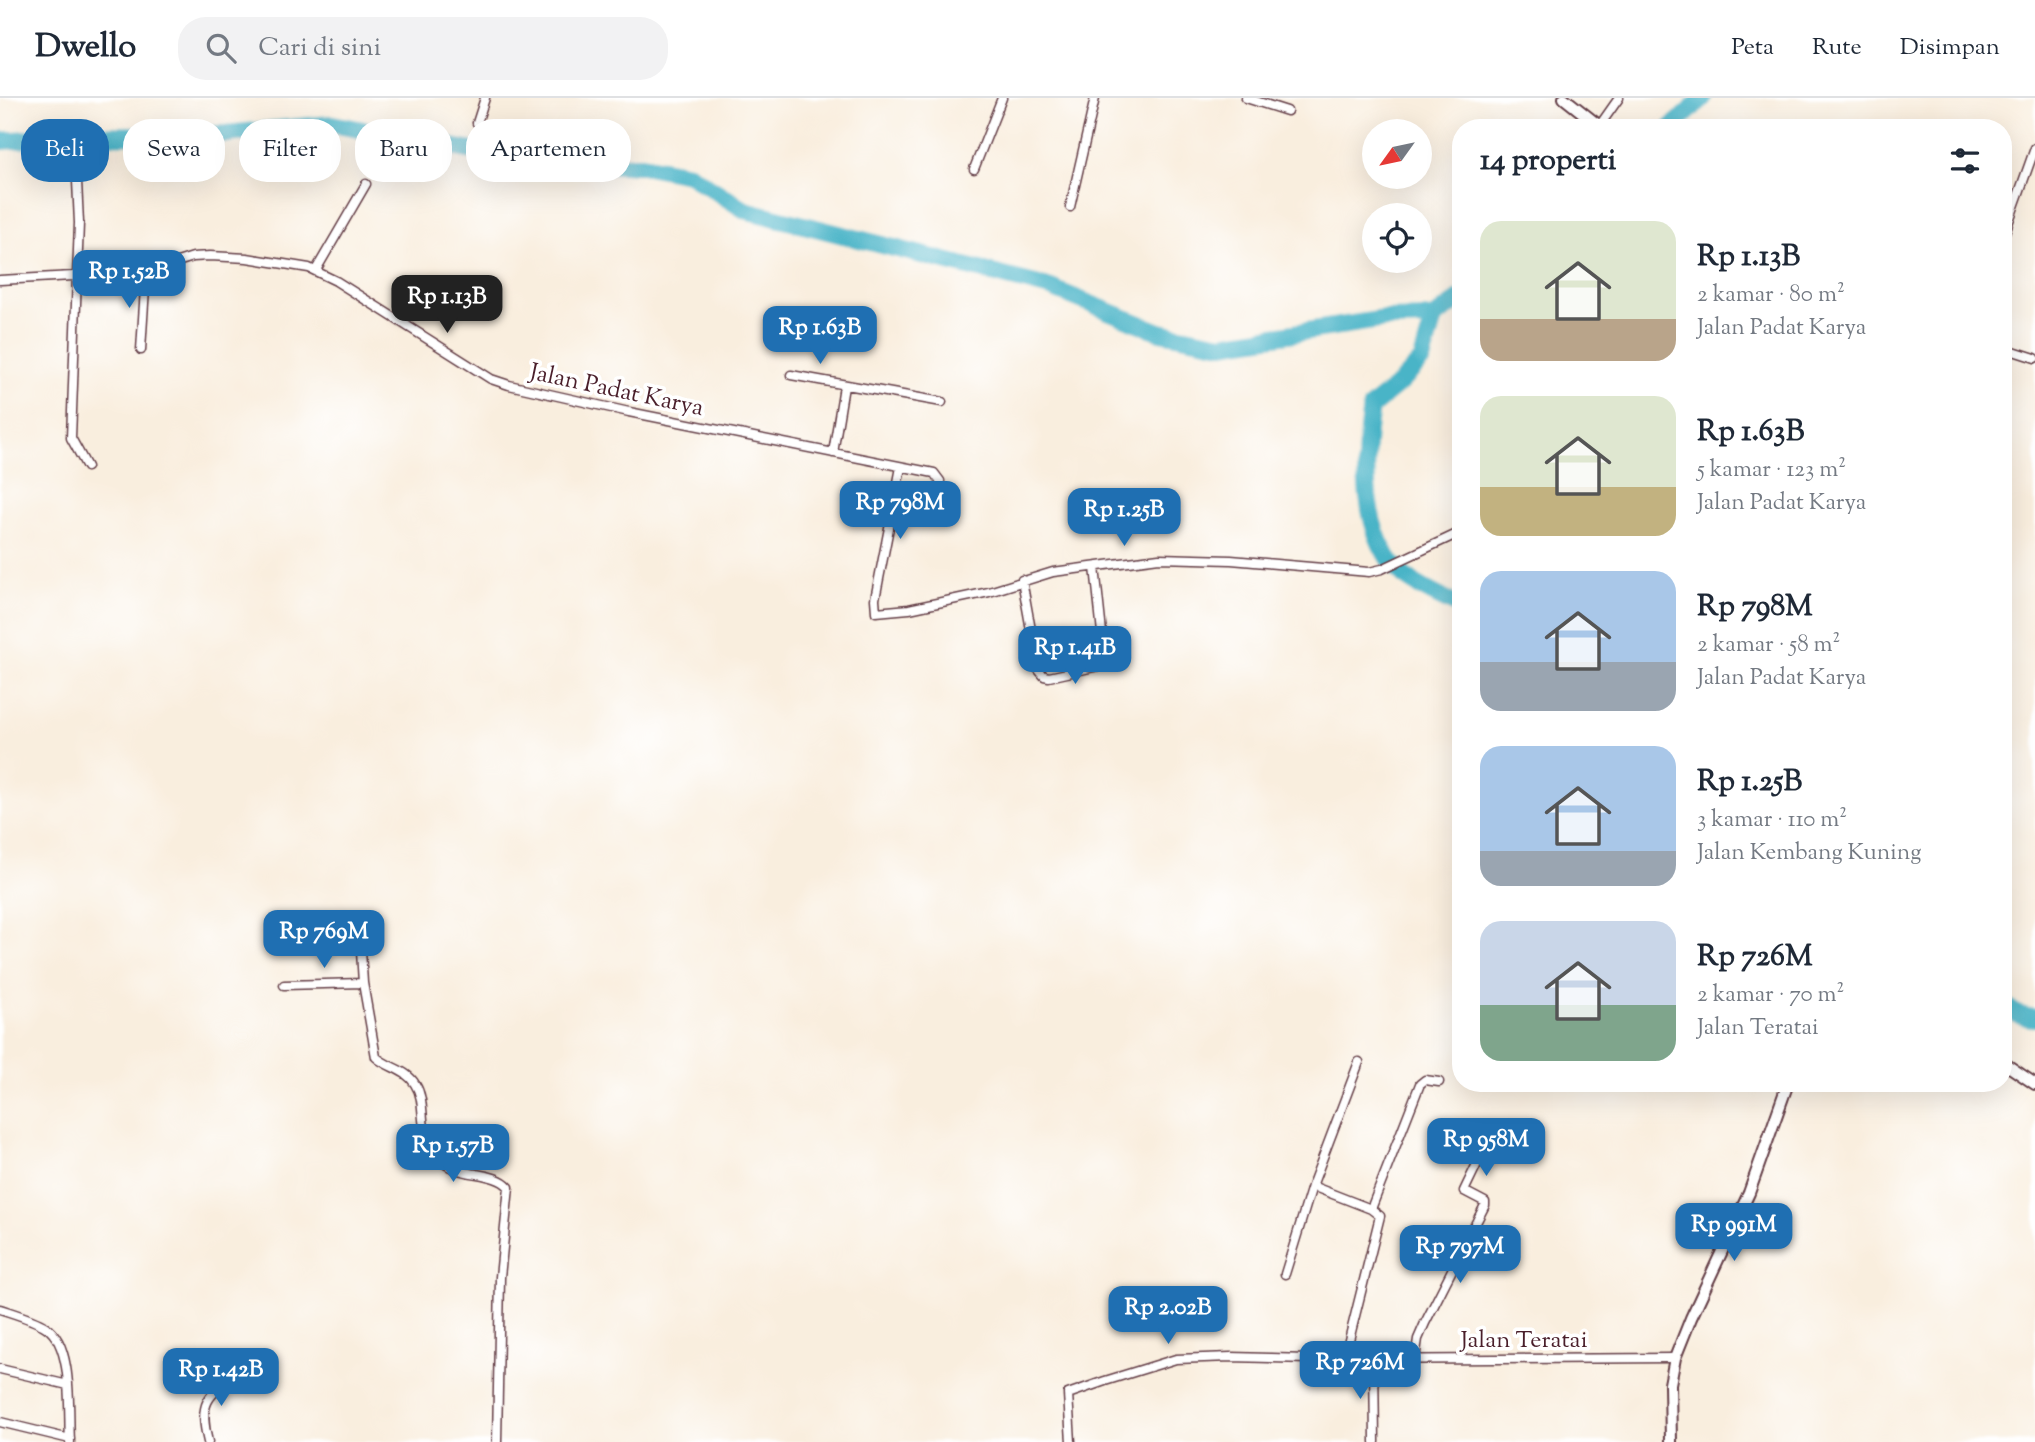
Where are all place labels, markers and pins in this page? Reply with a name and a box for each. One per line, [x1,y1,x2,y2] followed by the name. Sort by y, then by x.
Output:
[57,250,201,310] pin: Rp 1.52B
[375,275,519,335] pin: Rp 1.13B
[748,306,892,366] pin: Rp 1.63B
[835,482,965,541] pin: Rp 798M
[1052,489,1196,548] pin: Rp 1.25B
[1003,626,1147,686] pin: Rp 1.41B
[259,910,389,970] pin: Rp 769M
[1421,1118,1551,1178] pin: Rp 958M
[381,1124,525,1184] pin: Rp 1.57B
[1669,1204,1799,1263] pin: Rp 991M
[1395,1226,1525,1285] pin: Rp 797M
[1096,1286,1240,1346] pin: Rp 2.02B
[1295,1342,1425,1401] pin: Rp 726M
[149,1348,293,1408] pin: Rp 1.42B

